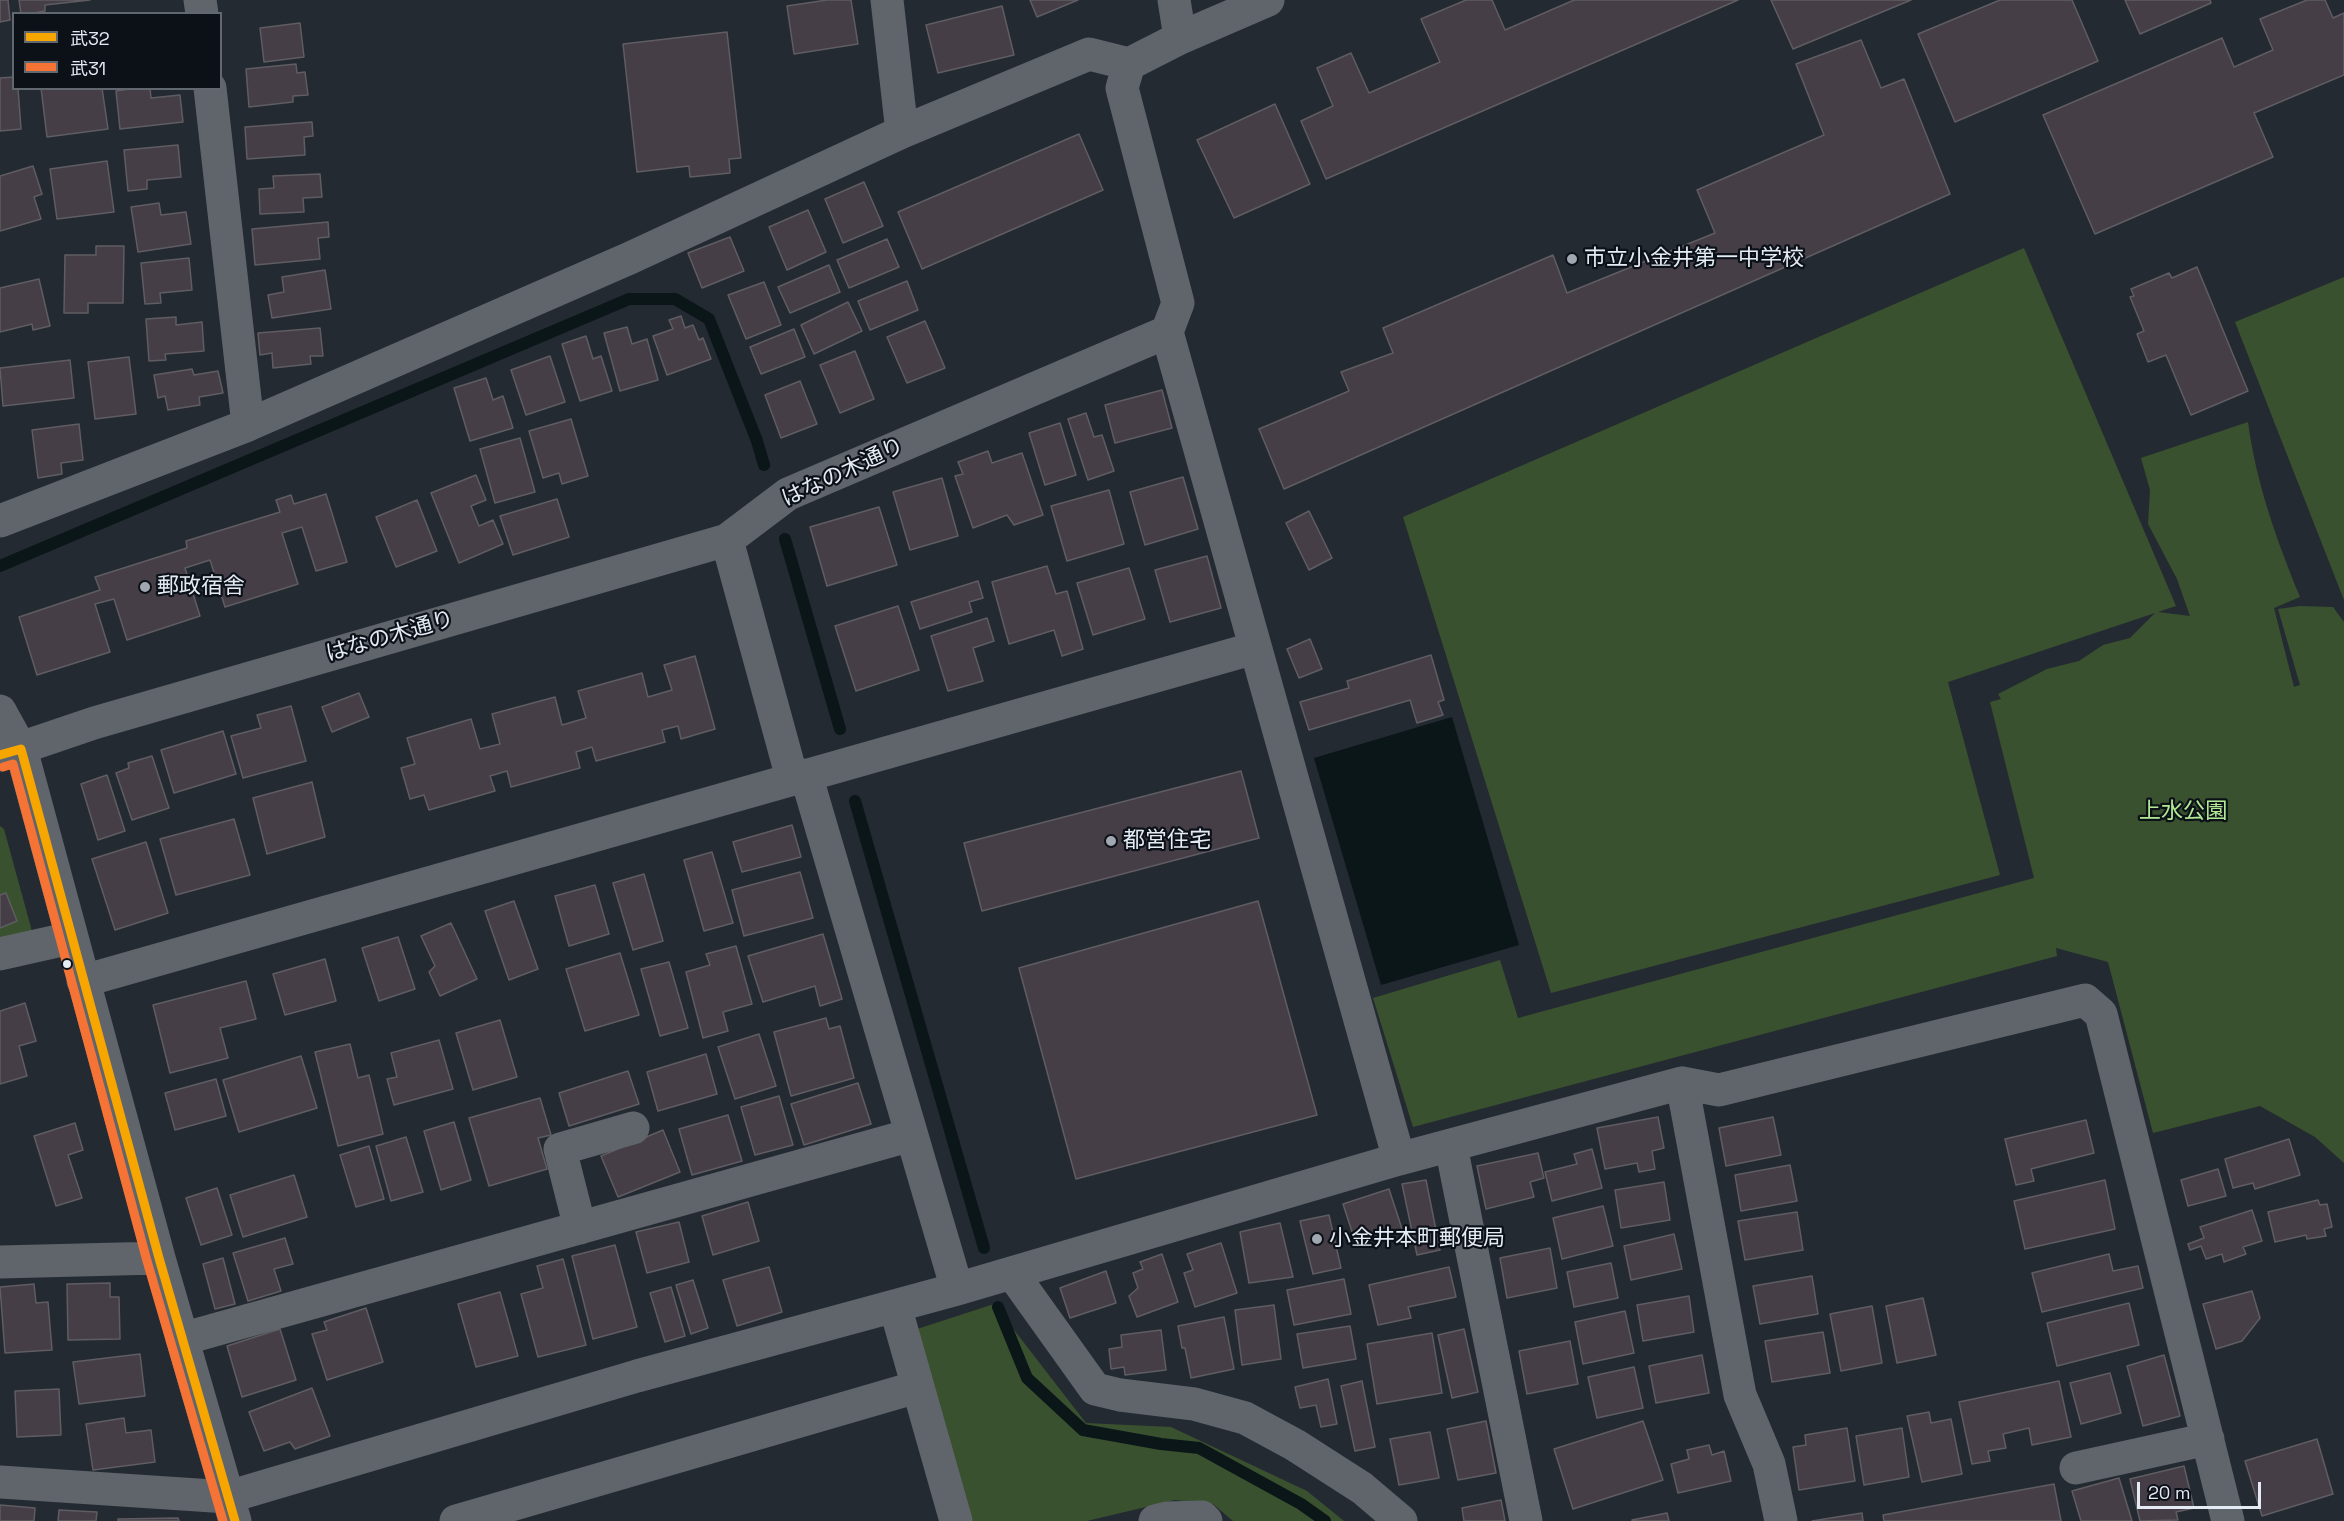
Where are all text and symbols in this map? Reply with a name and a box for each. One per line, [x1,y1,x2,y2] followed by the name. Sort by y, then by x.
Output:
[12,12,222,90] legend
[70,27,110,50] text: 武32
[70,57,106,80] text: 武31
[1584,246,1804,272] place label: 市立小金井第一中学校
[1565,252,1579,266] marker: 市立小金井第一中学校
[778,433,908,513] street label: はなの木通り
[157,574,245,600] place label: 郵政宿舎
[138,580,152,594] marker: 郵政宿舎
[323,606,457,668] street label: はなの木通り
[2139,799,2227,825] park label: 上水公園
[1123,828,1211,854] place label: 都営住宅
[1104,834,1118,848] marker: 都営住宅
[61,958,73,970] unlabelled marker
[1329,1226,1505,1252] place label: 小金井本町郵便局
[1310,1232,1324,1246] marker: 小金井本町郵便局
[2140,1470,2264,1508] scale bar
[2148,1481,2191,1504] text: 20 m

